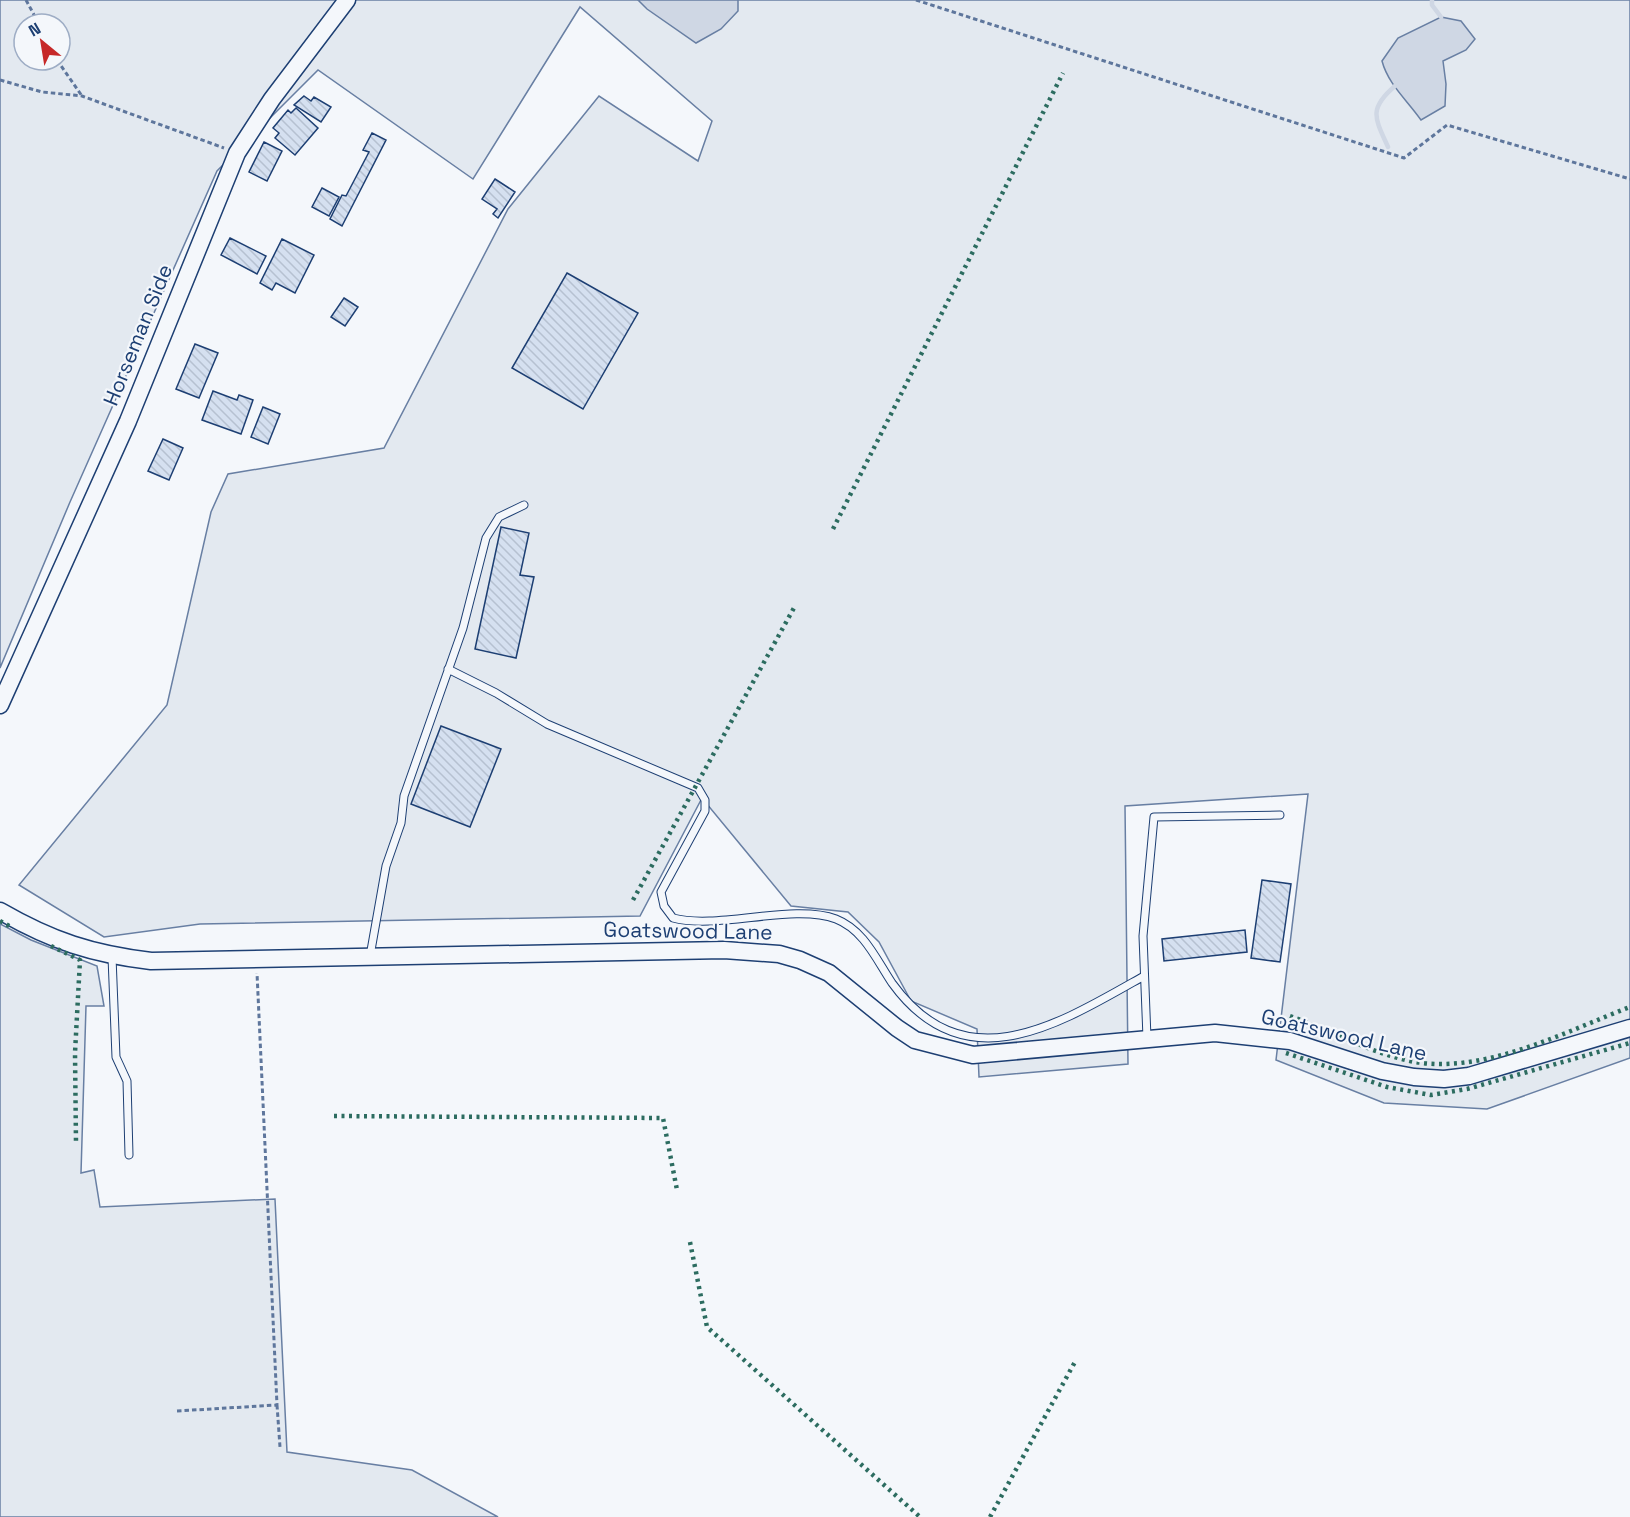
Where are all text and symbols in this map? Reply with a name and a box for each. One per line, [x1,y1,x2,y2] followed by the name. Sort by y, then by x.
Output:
[12,12,72,72] north arrow
[25,18,45,41] text: N
[97,260,178,410] street label: Horseman Side
[603,916,773,945] street label: Goatswood Lane
[1259,1002,1430,1067] street label: Goatswood Lane

